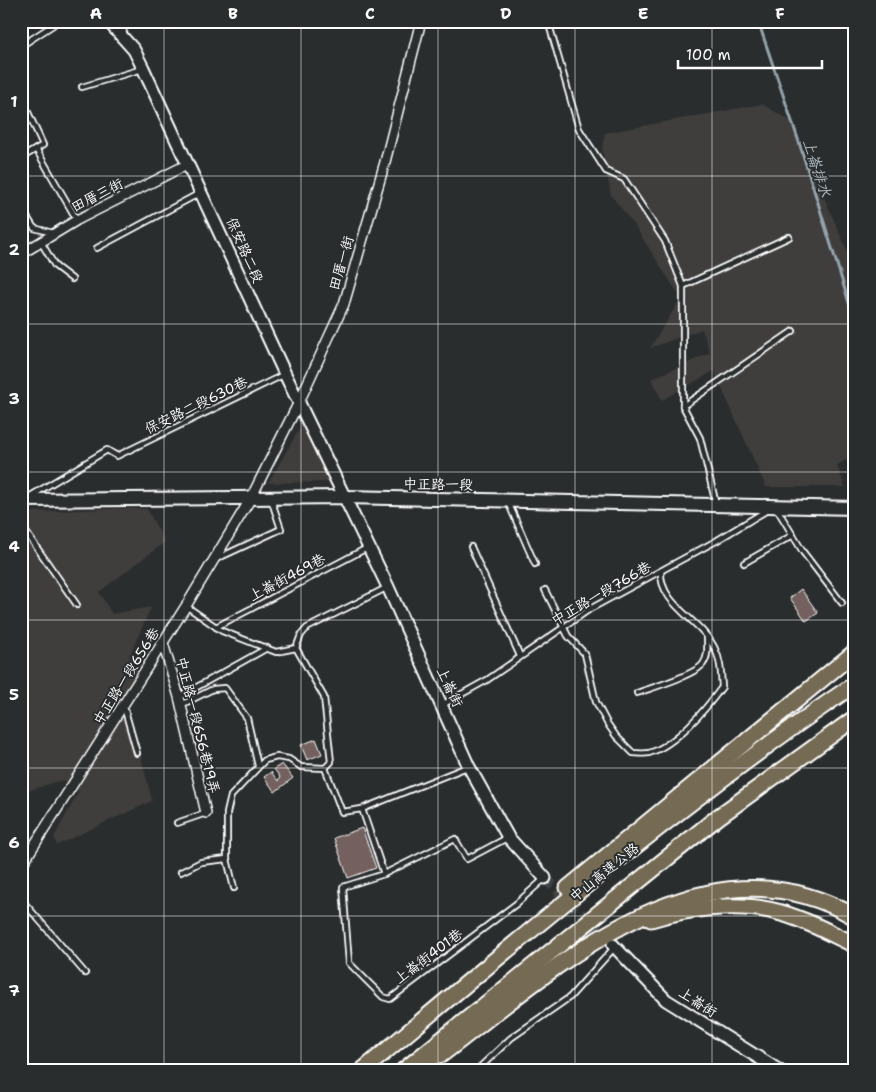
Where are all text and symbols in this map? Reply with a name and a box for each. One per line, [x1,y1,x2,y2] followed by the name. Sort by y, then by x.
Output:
[90,3,102,24] text: A
[228,3,238,24] text: B
[365,3,375,24] text: C
[500,3,512,24] text: D
[638,3,648,24] text: E
[775,3,785,24] text: F
[678,38,822,70] scale bar
[686,45,731,65] text: 100 m
[10,91,18,112] text: 1
[798,136,836,201] water label: 上崙排水
[68,174,126,216] street label: 田厝三街
[223,214,267,286] street label: 保安路二段
[325,234,357,292] street label: 田厝一街
[8,239,20,260] text: 2
[142,372,251,438] street label: 保安路二段630巷
[8,388,20,409] text: 3
[403,474,473,494] street label: 中正路一段
[8,536,20,557] text: 4
[246,549,329,605] street label: 上崙街469巷
[548,557,655,629] street label: 中正路一段766巷
[89,623,164,728] street label: 中正路一段656巷
[172,655,224,795] street label: 中正路一段656巷19弄
[433,664,467,710] street label: 上崙街
[9,684,19,705] text: 5
[8,832,20,853] text: 6
[566,839,642,905] street label: 中山高速公路
[390,924,467,988] street label: 上崙街401巷
[8,980,20,1001] text: 7
[675,983,721,1021] street label: 上崙街

